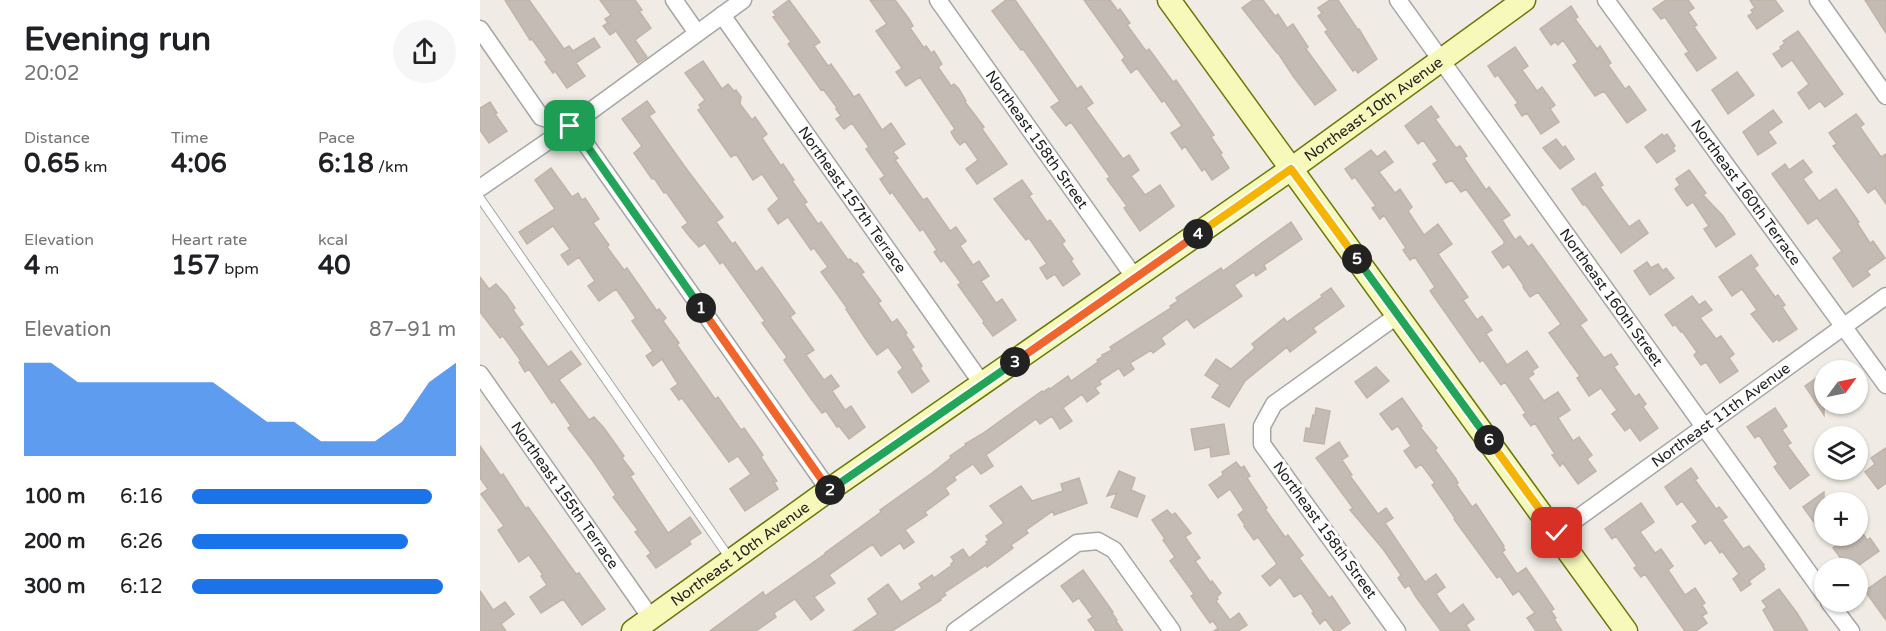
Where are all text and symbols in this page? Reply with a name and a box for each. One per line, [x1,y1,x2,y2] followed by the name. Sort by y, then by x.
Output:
[24,20,211,59] text: Evening run
[393,20,456,83] button: share
[1301,53,1446,165] street label: Northeast 10th Avenue
[24,62,79,86] text: 20:02
[982,67,1092,212] street label: Northeast 158th Street
[544,100,595,151] pin
[553,109,586,142] icon: arrive
[1687,116,1805,269] street label: Northeast 160th Terrace
[794,123,910,277] street label: Northeast 157th Terrace
[24,128,90,148] text: Distance
[171,128,208,148] text: Time
[318,128,355,148] text: Pace
[24,148,80,179] text: 0.65
[171,148,227,179] text: 4:06
[318,148,374,179] text: 6:18
[80,157,107,177] text: km
[374,157,408,177] text: /km
[1183,219,1213,249] pin: 4
[1193,224,1203,244] text: 4
[1556,225,1667,370] street label: Northeast 160th Street
[24,230,94,250] text: Elevation
[171,230,247,250] text: Heart rate
[318,230,348,250] text: kcal
[1342,244,1372,274] pin: 5
[1352,249,1362,269] text: 5
[24,250,40,281] text: 4
[171,250,220,281] text: 157
[318,250,351,281] text: 40
[40,259,59,279] text: m
[220,259,259,279] text: bpm
[686,293,716,323] pin: 1
[696,298,706,318] text: 1
[24,318,111,342] text: Elevation
[369,318,456,342] text: 87–91 m
[1000,347,1030,377] pin: 3
[1010,352,1020,372] text: 3
[1648,359,1794,471] street label: Northeast 11th Avenue
[1814,360,1868,414] north arrow
[1814,360,1868,612] map controls
[507,418,623,572] street label: Northeast 155th Terrace
[1474,425,1504,455] pin: 6
[1814,426,1868,480] button: layers
[1484,430,1494,450] text: 6
[1269,458,1381,602] street label: Northeast 158th Street
[815,475,845,505] pin: 2
[825,480,835,500] text: 2
[24,485,85,509] text: 100 m
[120,485,163,509] text: 6:16
[1814,492,1868,546] button: +
[667,498,813,610] street label: Northeast 10th Avenue
[1531,507,1582,558] pin
[1540,516,1573,549] icon: check
[24,530,85,554] text: 200 m
[120,530,163,554] text: 6:26
[1814,558,1868,612] button: −
[24,575,85,599] text: 300 m
[120,575,163,599] text: 6:12

